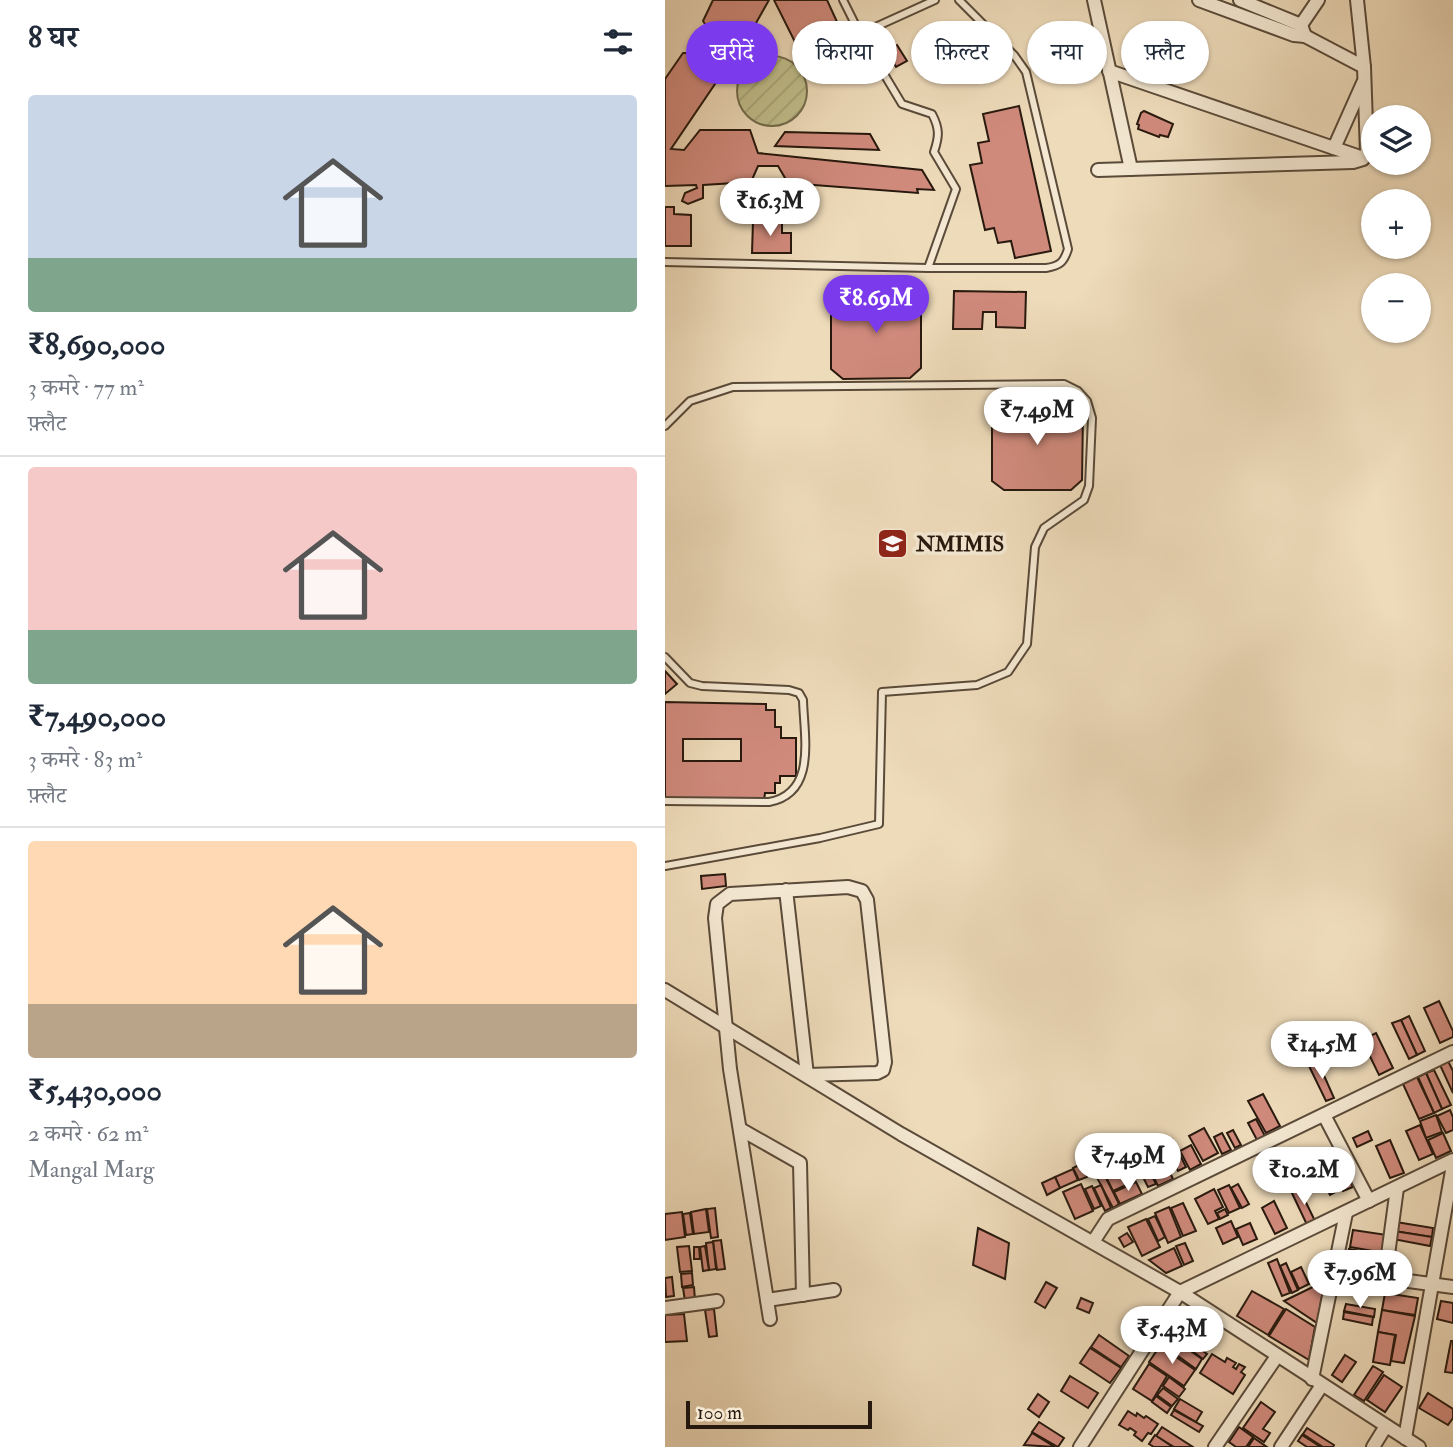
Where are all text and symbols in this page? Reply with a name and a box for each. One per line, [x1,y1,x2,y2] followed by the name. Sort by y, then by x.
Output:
[28,19,78,56] text: 8 घर
[686,21,778,84] chip: खरीदें
[792,21,897,84] chip: किराया
[911,21,1013,84] chip: फ़िल्टर
[1027,21,1107,84] chip: नया
[1121,21,1209,84] chip: फ़्लैट
[599,23,637,61] icon: filters
[1361,105,1431,343] map controls
[1361,105,1431,175] button: layers
[270,140,396,266] icon: home
[713,178,827,238] pin: ₹16.3M
[736,186,804,215] text: ₹16.3M
[1361,189,1431,259] button: +
[1361,273,1431,343] button: −
[819,276,933,335] pin: ₹8.69M
[839,283,913,312] text: ₹8.69M
[28,326,165,363] text: ₹8,690,000
[28,373,144,402] text: 3 कमरे · 77 m²
[980,388,1094,447] pin: ₹7.49M
[1000,395,1074,424] text: ₹7.49M
[28,409,66,438] text: फ़्लैट
[270,512,396,638] icon: home
[876,527,910,561] school or university icon: NMIMIS
[915,531,1004,558] place label: NMIMIS
[28,698,166,735] text: ₹7,490,000
[28,745,142,774] text: 3 कमरे · 83 m²
[28,781,66,810] text: फ़्लैट
[270,887,396,1013] icon: home
[1265,1021,1379,1081] pin: ₹14.5M
[1287,1029,1357,1058] text: ₹14.5M
[28,1072,162,1109] text: ₹5,430,000
[28,1119,149,1148] text: 2 कमरे · 62 m²
[1071,1134,1185,1193] pin: ₹7.49M
[1091,1141,1165,1170] text: ₹7.49M
[1247,1148,1361,1207] pin: ₹10.2M
[28,1155,154,1184] text: Mangal Marg
[1268,1155,1340,1184] text: ₹10.2M
[1303,1250,1417,1310] pin: ₹7.96M
[1323,1258,1397,1287] text: ₹7.96M
[1115,1306,1229,1366] pin: ₹5.43M
[1137,1314,1208,1343] text: ₹5.43M
[686,1398,871,1430] scale bar
[697,1401,742,1425] text: 100 m

